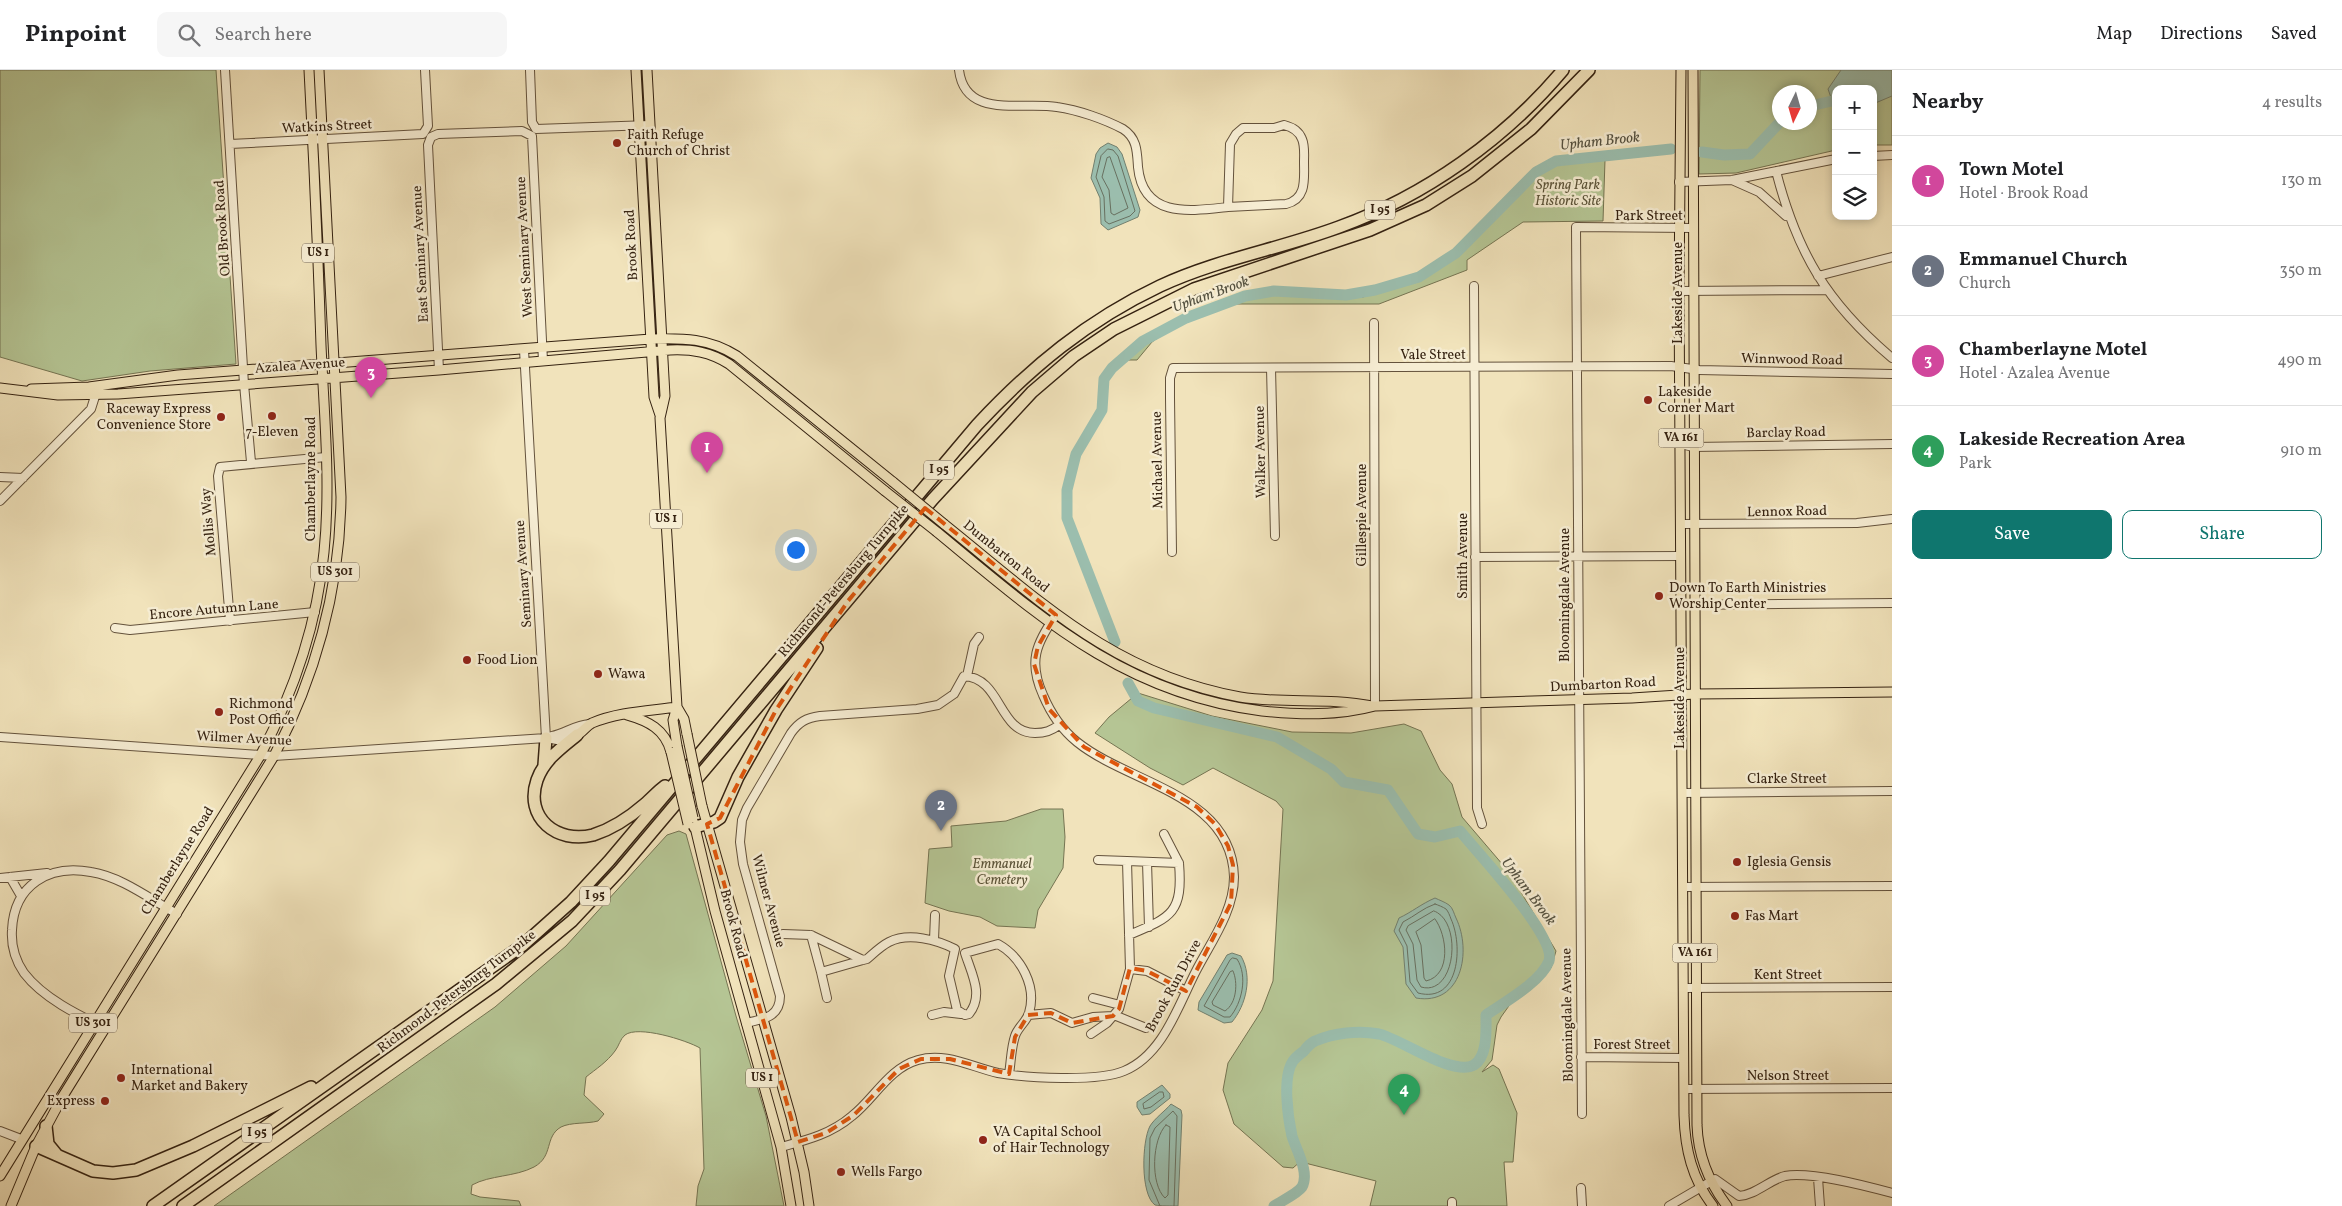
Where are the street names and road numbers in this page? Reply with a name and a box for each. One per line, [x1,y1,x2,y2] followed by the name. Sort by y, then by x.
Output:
[281,115,373,139] street label: Watkins Street
[512,176,538,318] street label: West Seminary Avenue
[210,179,236,277] street label: Old Brook Road
[408,185,434,323] street label: East Seminary Avenue
[1365,200,1395,220] road number: I 95
[1615,207,1683,226] street label: Park Street
[621,209,643,281] street label: Brook Road
[1669,242,1688,344] street label: Lakeside Avenue
[302,244,334,262] road number: US 1
[1400,346,1466,365] street label: Vale Street
[1741,350,1843,370] street label: Winnwood Road
[254,353,346,379] street label: Azalea Avenue
[1251,405,1271,499] street label: Walker Avenue
[1148,411,1168,509] street label: Michael Avenue
[302,417,321,541] street label: Chamberlayne Road
[1746,423,1826,443] street label: Barclay Road
[1658,428,1704,448] road number: VA 161
[924,460,954,480] road number: I 95
[1353,463,1372,566] street label: Gillespie Avenue
[197,487,221,557] street label: Mollis Way
[774,500,914,661] street label: Richmond-Petersburg Turnpike
[1747,502,1827,522] street label: Lennox Road
[650,509,682,528] road number: US 1
[1454,513,1473,599] street label: Smith Avenue
[959,516,1053,598] street label: Dumbarton Road
[511,519,537,628] street label: Seminary Avenue
[1556,528,1575,662] street label: Bloomingdale Avenue
[311,562,359,582] road number: US 301
[149,595,280,625] street label: Encore Autumn Lane
[1671,647,1690,749] street label: Lakeside Avenue
[1550,673,1657,697] street label: Dumbarton Road
[196,727,293,751] street label: Wilmer Avenue
[1747,770,1827,789] street label: Clarke Street
[137,803,219,919] street label: Chamberlayne Road
[746,852,790,950] street label: Wilmer Avenue
[580,886,610,906] road number: I 95
[715,887,751,961] street label: Brook Road
[374,926,541,1058] street label: Richmond-Petersburg Turnpike
[1142,936,1207,1036] street label: Brook Run Drive
[1672,944,1718,962] road number: VA 161
[1557,947,1579,1082] street label: Bloomingdale Avenue
[1754,966,1822,985] street label: Kent Street
[69,1014,117,1032] road number: US 301
[1593,1036,1671,1055] street label: Forest Street
[1747,1067,1829,1086] street label: Nelson Street
[746,1068,778,1088] road number: US 1
[242,1124,272,1142] road number: I 95

